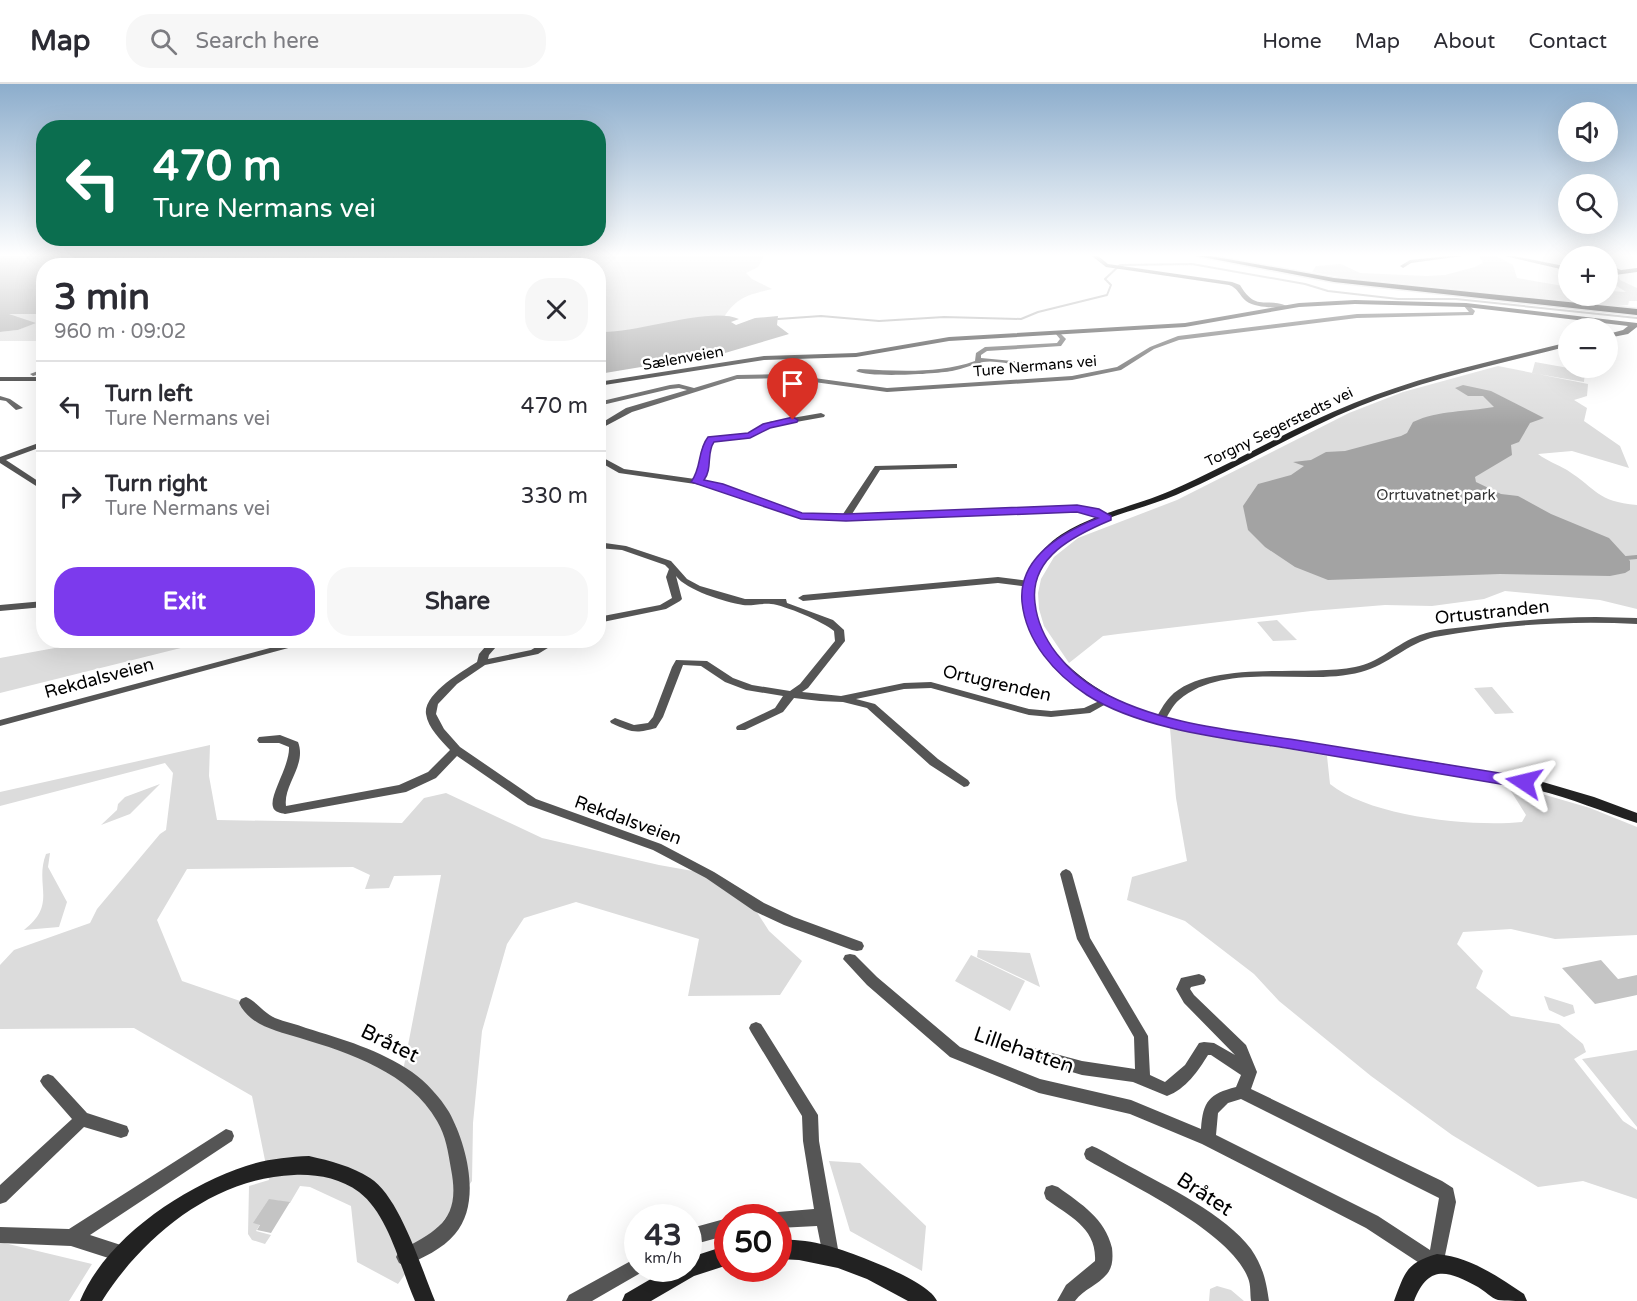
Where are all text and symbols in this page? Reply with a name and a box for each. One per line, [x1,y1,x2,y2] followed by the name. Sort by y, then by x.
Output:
[126,14,546,68] search box
[30,24,90,58] text: Map
[147,25,180,58] icon: search
[195,28,319,54] text: Search here
[1262,29,1322,54] text: Home
[1355,29,1400,54] text: Map
[1433,29,1495,54] text: About
[1528,29,1607,54] text: Contact
[1558,102,1618,378] map controls
[1558,102,1618,162] button: sound
[153,141,282,192] text: 470 m
[54,144,132,222] icon: left
[1558,174,1618,234] button: search
[153,192,376,225] text: Ture Nermans vei
[1558,246,1618,306] button: +
[54,276,150,319] text: 3 min
[525,278,588,341] button: close
[1558,318,1618,378] button: −
[54,320,186,344] text: 960 m · 09:02
[641,342,725,374] street label: Sælenveien
[973,352,1097,380] street label: Ture Nermans vei
[767,358,818,420] pin
[776,367,809,400] icon: arrive
[105,381,193,407] text: Turn left
[1202,383,1356,471] street label: Torgny Segerstedts vei
[54,390,87,423] icon: left
[521,393,588,419] text: 470 m
[105,407,270,431] text: Ture Nermans vei
[105,471,207,497] text: Turn right
[54,480,87,513] icon: right
[521,483,588,509] text: 330 m
[1376,486,1496,504] park label: Orrtuvatnet park
[105,497,270,521] text: Ture Nermans vei
[54,567,315,636] button: Exit
[327,567,588,636] button: Share
[1434,595,1550,629] street label: Ortustranden
[42,653,156,703] street label: Rekdalsveien
[941,660,1053,706] street label: Ortugrenden
[1492,750,1556,814] position arrow
[571,790,685,850] street label: Rekdalsveien
[357,1019,423,1068] street label: Bråtet
[970,1022,1077,1079] street label: Lillehatten
[1172,1167,1237,1222] street label: Bråtet
[714,1204,792,1282] speed limit sign: 50
[644,1217,682,1254] text: 43
[644,1249,682,1267] text: km/h

